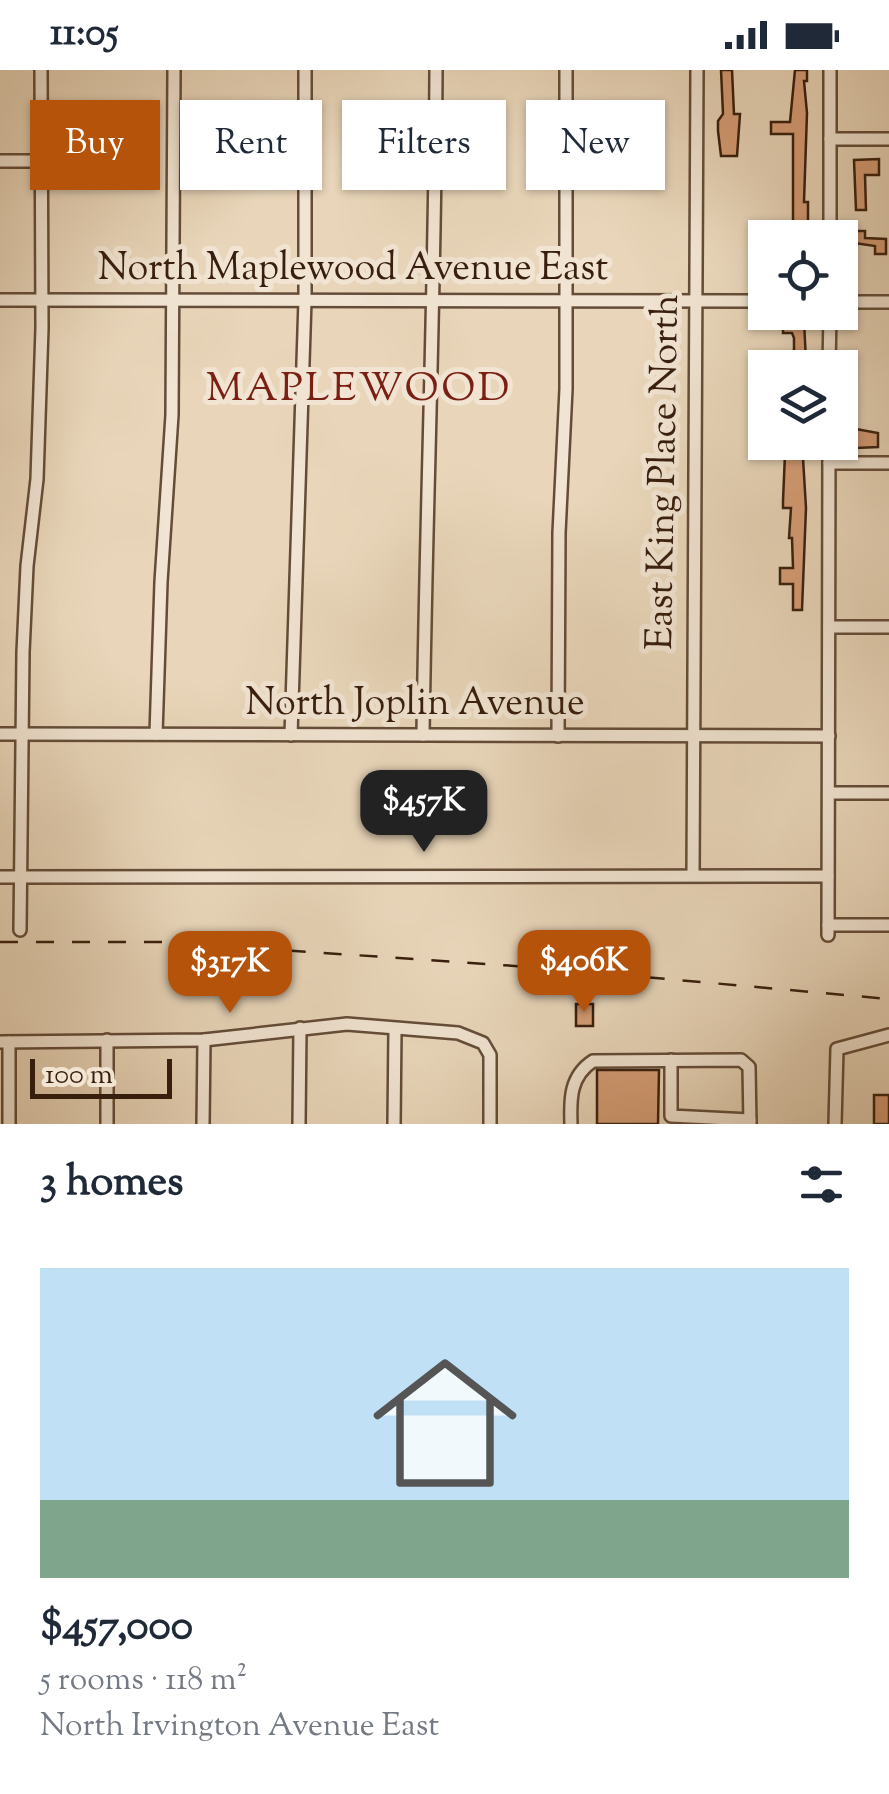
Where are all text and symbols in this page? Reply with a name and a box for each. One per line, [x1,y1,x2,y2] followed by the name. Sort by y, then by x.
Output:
[50,8,118,62] text: 11:05
[30,100,160,190] chip: Buy
[180,100,322,190] chip: Rent
[342,100,506,190] chip: Filters
[526,100,665,190] chip: New
[748,220,858,460] map controls
[748,220,858,330] button: locate
[98,243,608,297] street label: North Maplewood Avenue East
[635,294,695,650] street label: East King Place North
[748,350,858,460] button: layers
[206,362,512,419] district label: MAPLEWOOD
[245,678,585,732] street label: North Joplin Avenue
[354,770,494,855] pin: $457K
[382,779,466,825] text: $457K
[514,930,654,1015] pin: $406K
[160,931,300,1016] pin: $317K
[540,939,628,985] text: $406K
[190,940,270,986] text: $317K
[30,1054,172,1098] scale bar
[45,1056,113,1096] text: 100 m
[40,1154,184,1214] text: 3 homes
[794,1157,849,1212] icon: filters
[355,1333,535,1513] icon: home
[40,1598,193,1658] text: $457,000
[40,1658,247,1704] text: 5 rooms · 118 m²
[40,1704,439,1750] text: North Irvington Avenue East

